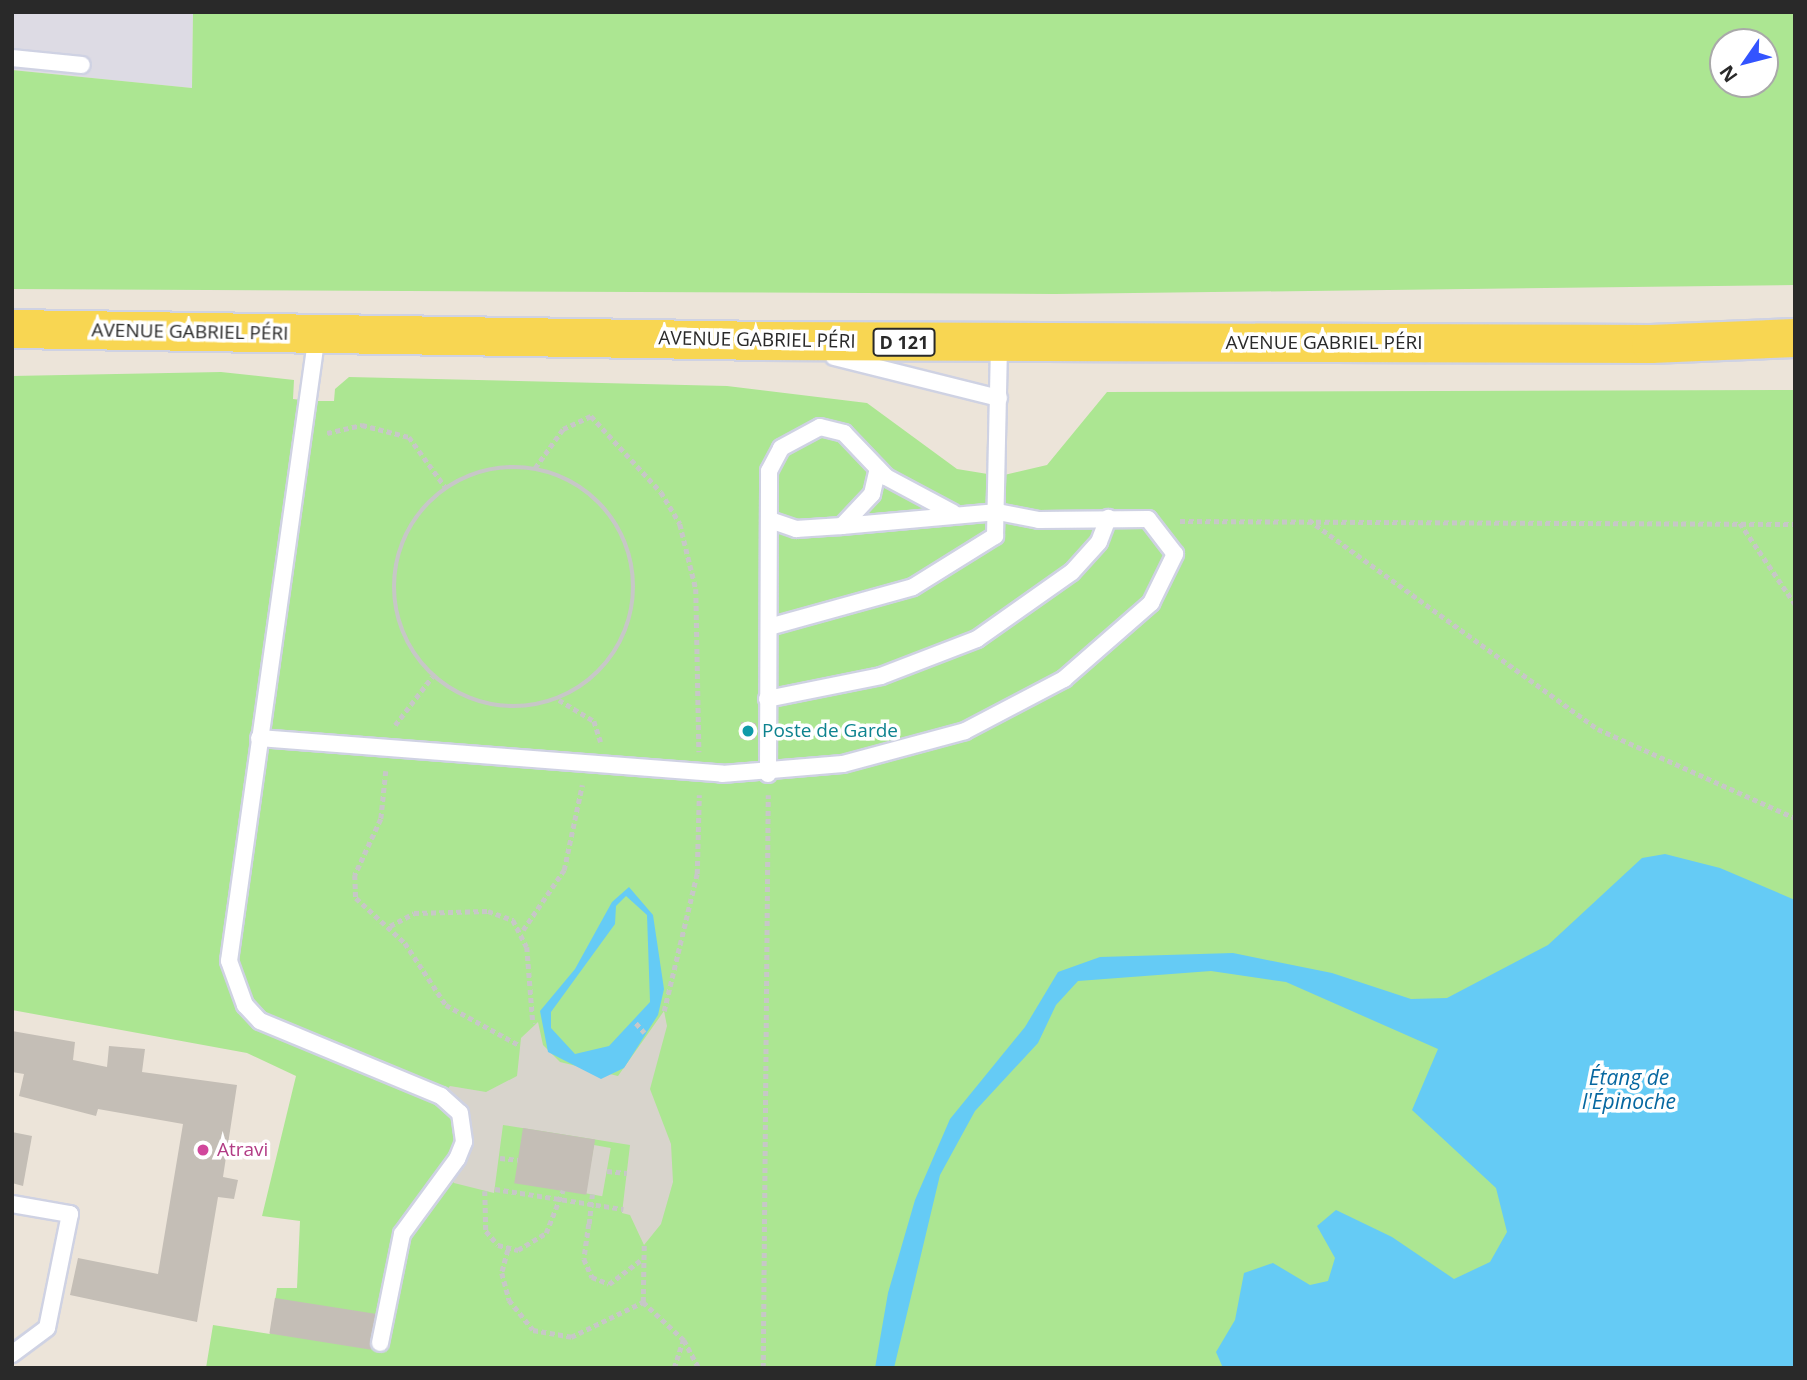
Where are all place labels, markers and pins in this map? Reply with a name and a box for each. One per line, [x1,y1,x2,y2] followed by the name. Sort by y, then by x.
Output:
[762,720,898,742] place label: Poste de Garde
[740,723,756,739] marker: Poste de Garde
[217,1139,268,1161] place label: Atravi
[195,1142,211,1158] marker: Atravi

